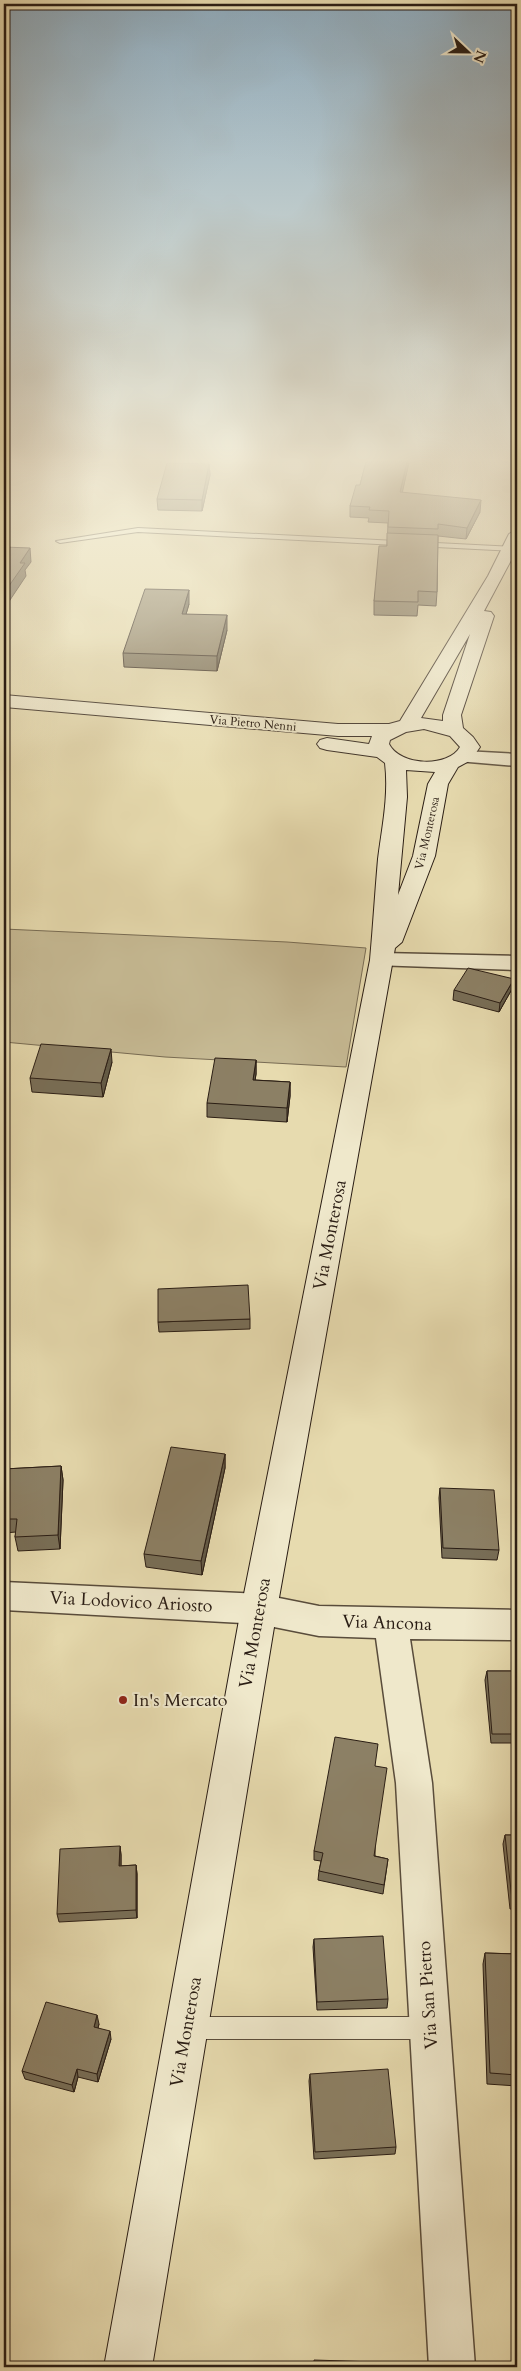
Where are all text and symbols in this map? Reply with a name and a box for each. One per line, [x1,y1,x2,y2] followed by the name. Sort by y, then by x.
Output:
[444,28,494,78] north arrow
[469,47,491,66] text: N
[209,711,298,735] street label: Via Pietro Nenni
[411,794,443,871] street label: Via Monterosa
[307,1178,353,1292] street label: Via Monterosa
[233,1576,277,1690] street label: Via Monterosa
[49,1585,213,1619] street label: Via Lodovico Ariosto
[342,1609,433,1637] street label: Via Ancona
[133,1688,228,1713] place label: In's Mercato
[117,1694,129,1706] marker: In's Mercato
[412,1940,444,2050] street label: Via San Pietro
[164,1975,208,2089] street label: Via Monterosa

